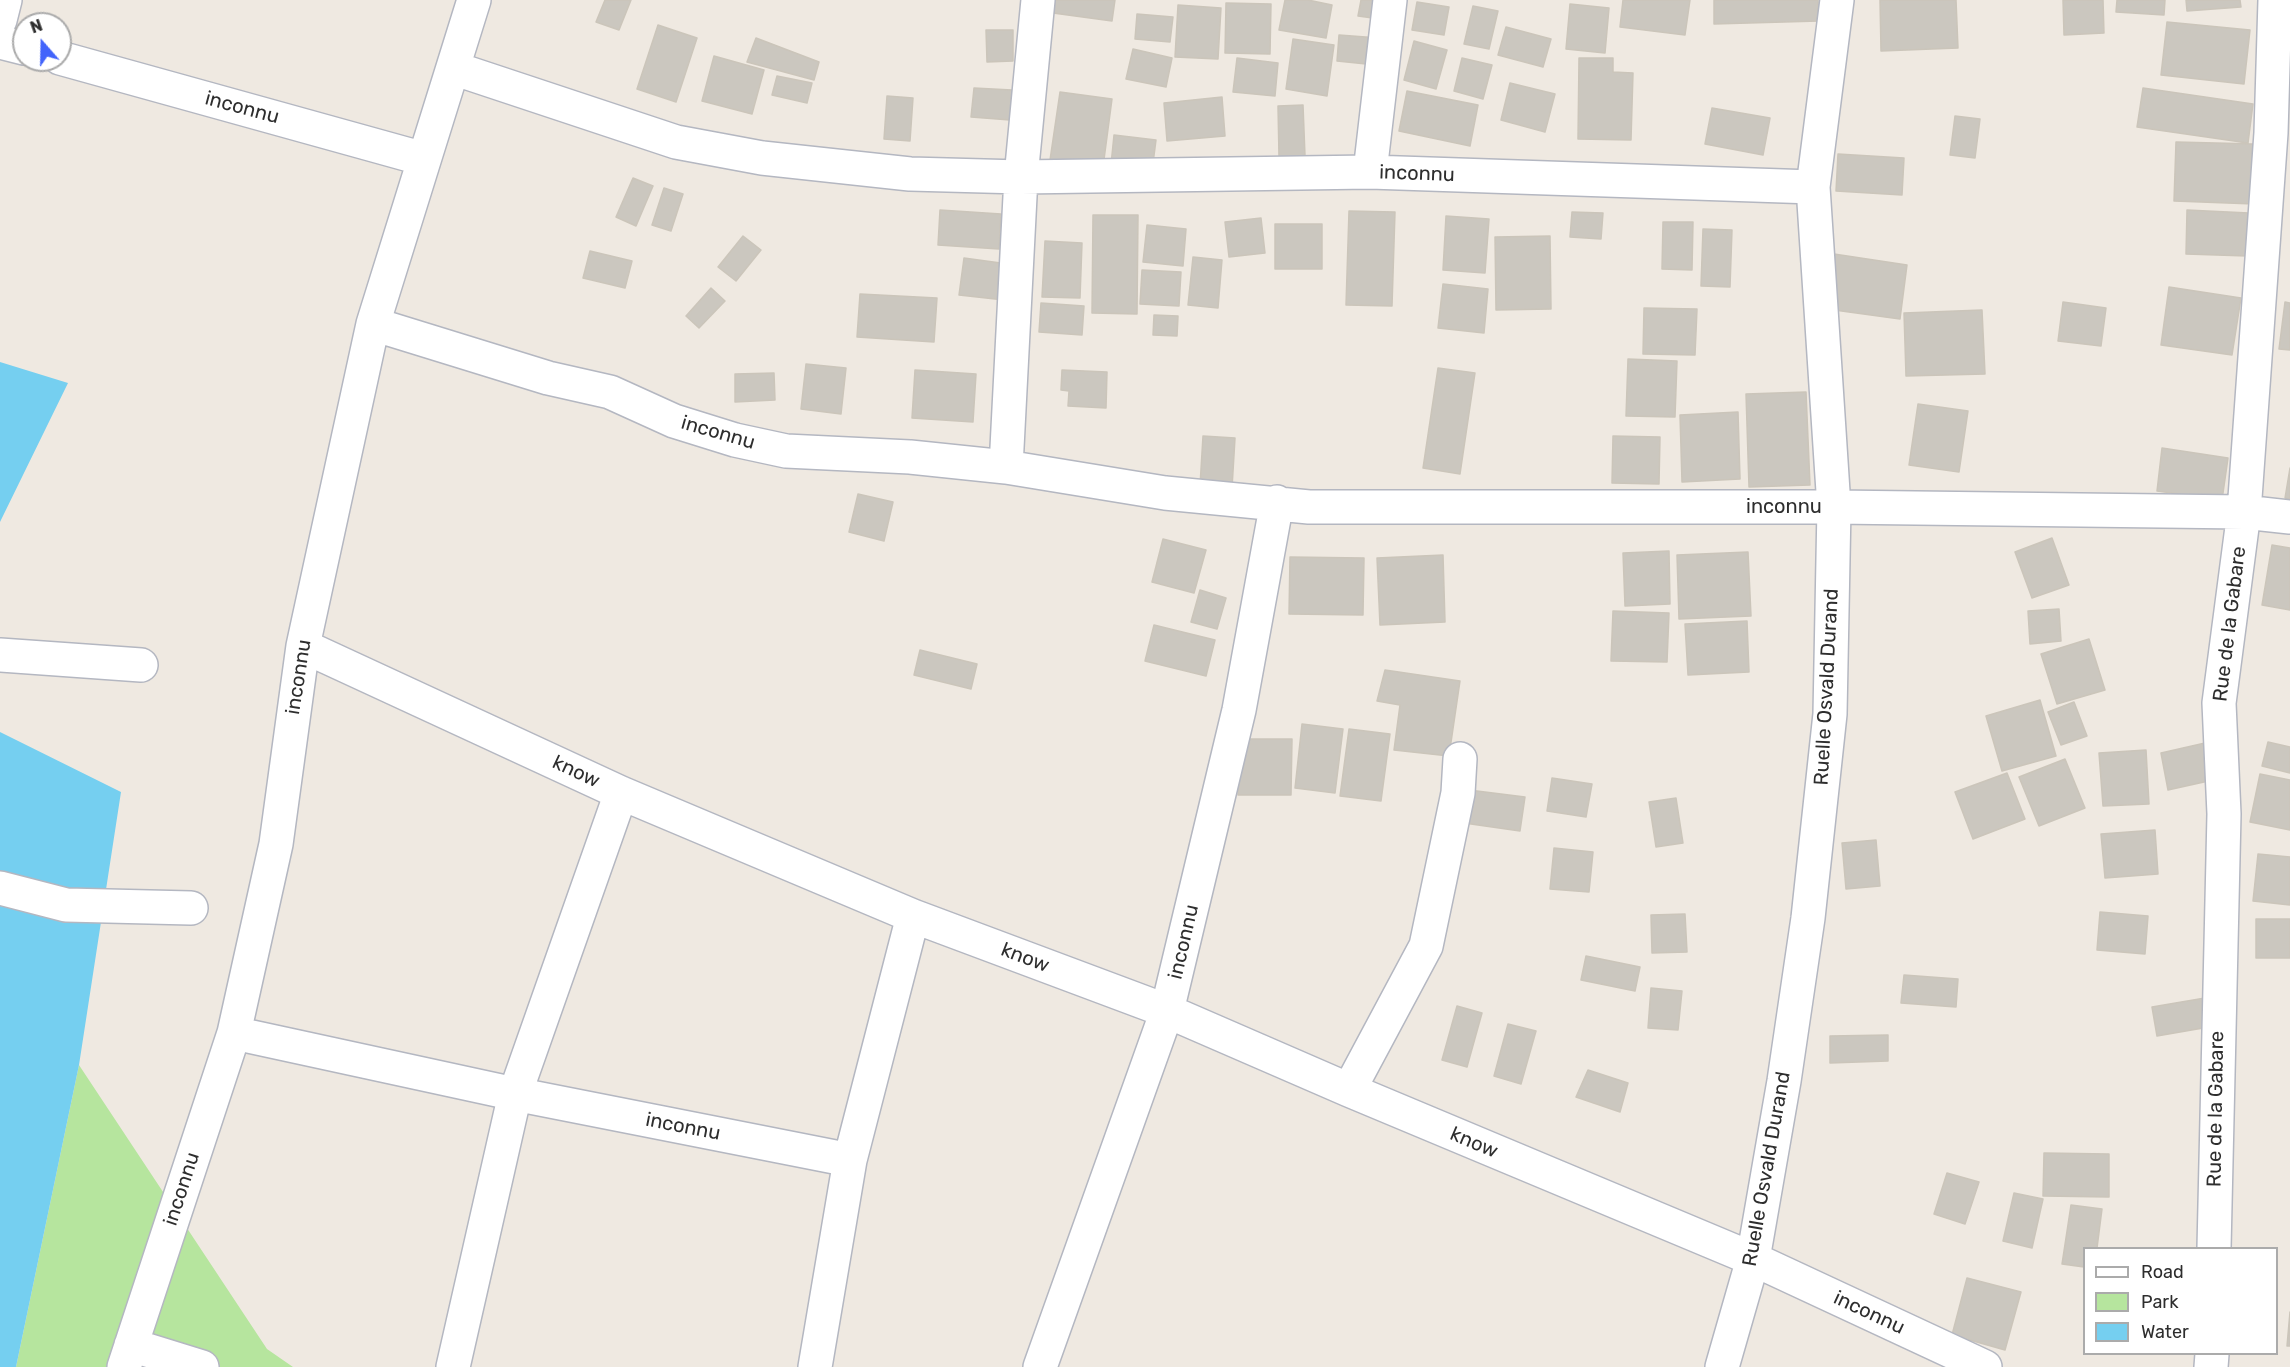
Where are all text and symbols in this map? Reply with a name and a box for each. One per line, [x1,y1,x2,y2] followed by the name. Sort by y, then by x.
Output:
[12,12,72,72] north arrow
[28,16,45,37] text: N
[202,87,282,129] street label: inconnu
[1379,161,1455,187] street label: inconnu
[678,411,758,455] street label: inconnu
[1746,495,1822,519] street label: inconnu
[2209,545,2251,703] street label: Rue de la Gabare
[1810,588,1844,786] street label: Ruelle Osvald Durand
[281,638,317,716] street label: inconnu
[548,751,604,793] street label: know
[1164,902,1204,982] street label: inconnu
[998,938,1052,978] street label: know
[2203,1031,2229,1187] street label: Rue de la Gabare
[1738,1070,1796,1268] street label: Ruelle Osvald Durand
[644,1108,722,1146] street label: inconnu
[1446,1122,1502,1164] street label: know
[159,1149,205,1229] street label: inconnu
[2083,1247,2278,1355] legend
[2141,1261,2184,1283] text: Road
[1830,1286,1908,1340] street label: inconnu
[2141,1291,2178,1313] text: Park
[2141,1321,2189,1343] text: Water

